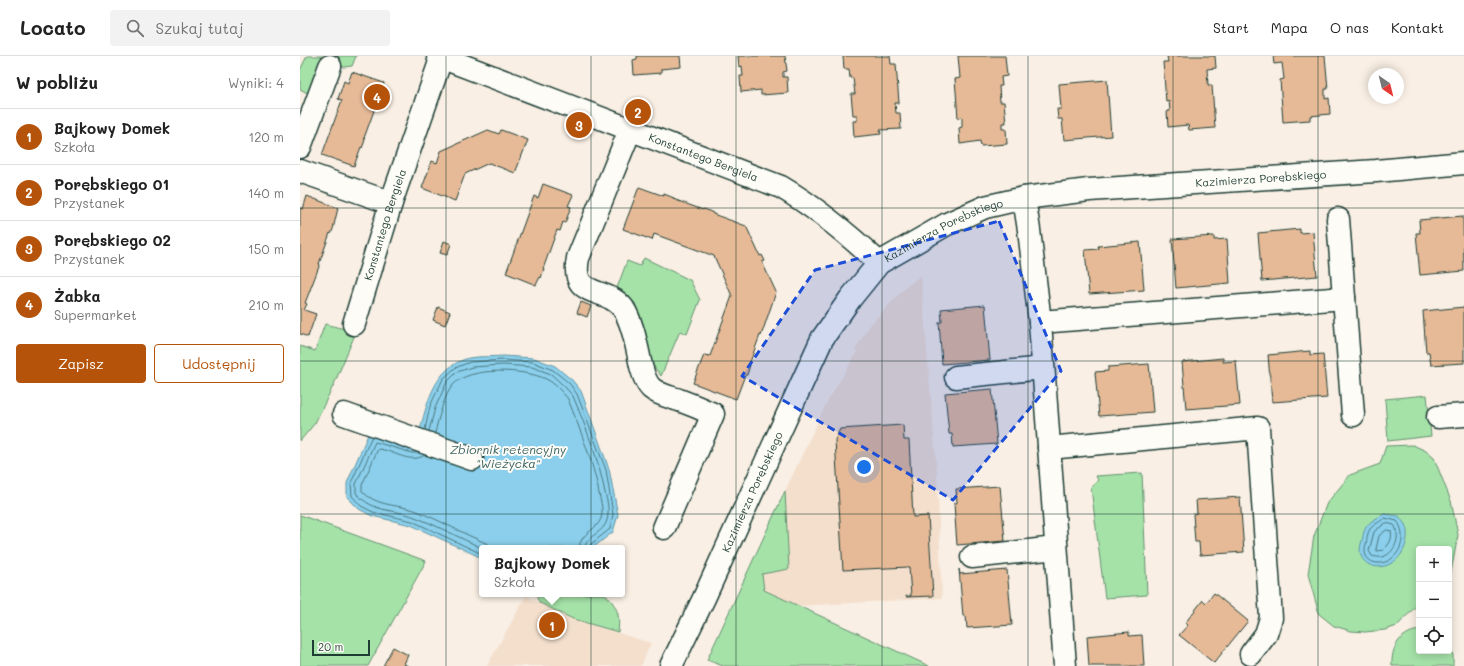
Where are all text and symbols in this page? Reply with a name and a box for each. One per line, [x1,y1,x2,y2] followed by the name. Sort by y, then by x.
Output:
[110,10,390,46] search box
[20,15,86,40] text: Locato
[124,17,146,39] icon: search
[156,18,244,38] text: Szukaj tutaj
[1213,18,1249,37] text: Start
[1271,18,1308,37] text: Mapa
[1330,18,1369,37] text: O nas
[1391,18,1444,37] text: Kontakt
[1368,68,1404,104] north arrow
[16,71,98,93] text: W pobliżu
[228,74,284,91] text: Wyniki: 4
[364,82,390,112] pin: 4
[625,97,651,127] pin: 2
[566,110,592,140] pin: 3
[54,118,170,138] text: Bajkowy Domek
[26,128,32,145] text: 1
[248,128,284,145] text: 120 m
[647,129,760,185] street label: Konstantego Bergiela
[54,138,95,155] text: Szkoła
[1195,166,1327,190] street label: Kazimierza Porębskiego
[360,167,409,282] street label: Konstantego Bergiela
[54,174,169,194] text: Porębskiego 01
[25,184,33,201] text: 2
[248,184,284,201] text: 140 m
[54,194,125,211] text: Przystanek
[881,195,1005,265] street label: Kazimierza Porębskiego
[54,230,171,250] text: Porębskiego 02
[25,240,33,257] text: 3
[248,240,284,257] text: 150 m
[54,250,125,267] text: Przystanek
[54,286,101,306] text: Żabka
[25,296,33,313] text: 4
[248,296,284,313] text: 210 m
[54,306,137,323] text: Supermarket
[16,344,146,383] button: Zapisz
[154,344,284,383] button: Udostępnij
[718,429,786,555] street label: Kazimierza Porębskiego
[450,441,567,471] water label: Zbiornik retencyjny "Wieżycka"
[854,457,874,477] your location
[479,545,625,597] popup
[1416,546,1452,654] map controls
[1416,546,1452,582] button: +
[494,553,610,573] text: Bajkowy Domek
[494,573,535,590] text: Szkoła
[1416,582,1452,618] button: −
[539,610,565,640] pin: 1
[1416,618,1452,654] button: locate
[312,638,370,657] scale bar
[318,639,343,654] text: 20 m

